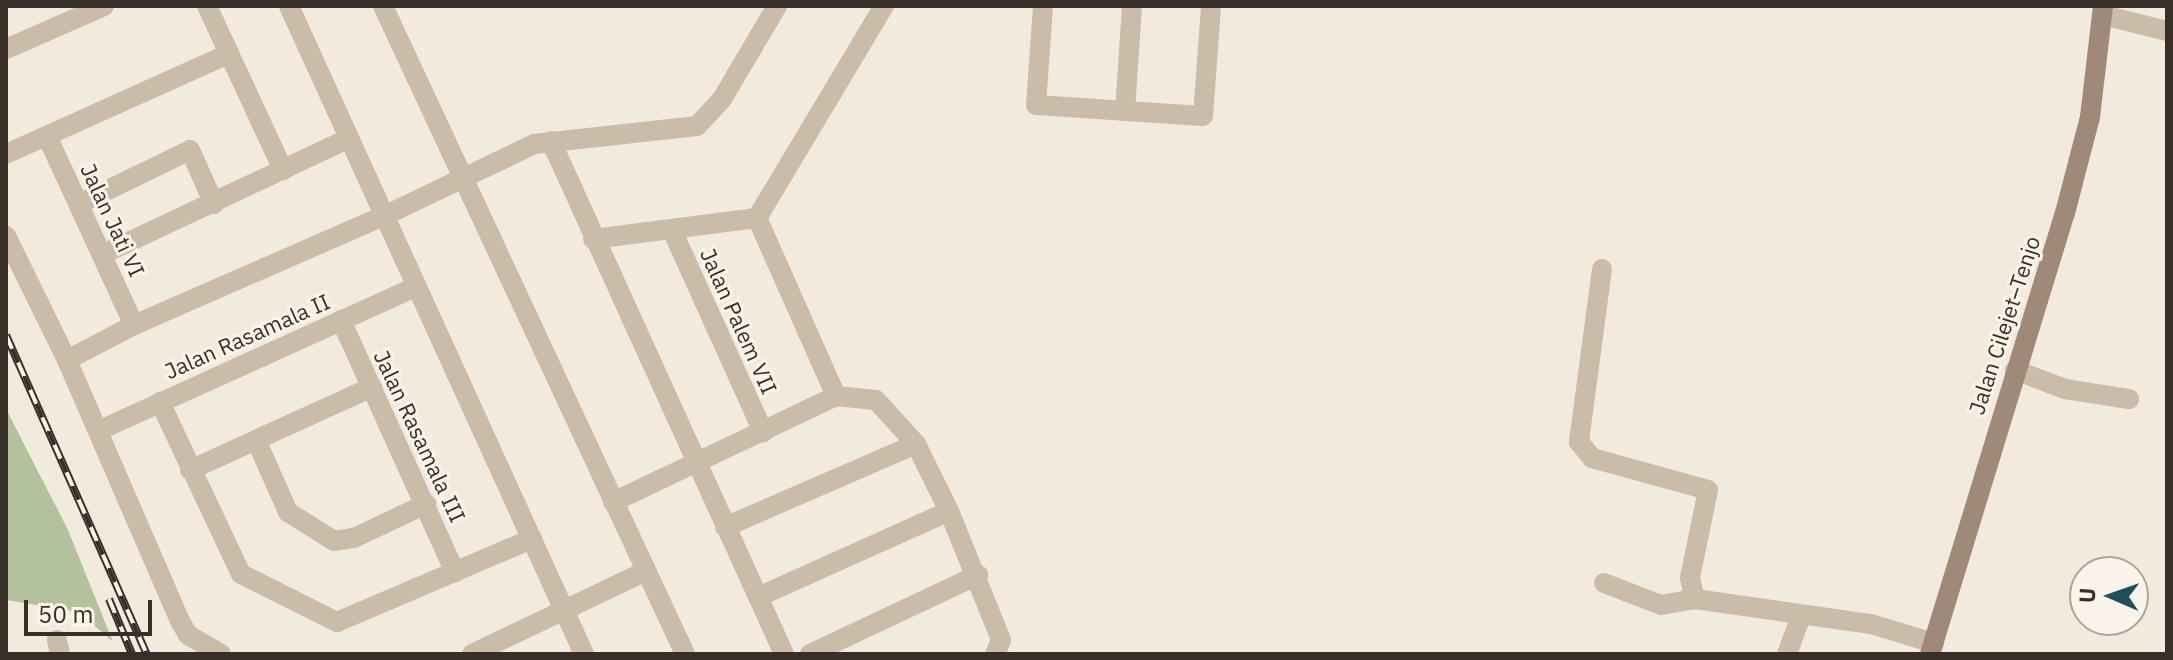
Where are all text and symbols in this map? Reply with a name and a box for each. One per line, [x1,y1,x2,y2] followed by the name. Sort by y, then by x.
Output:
[75,159,151,281] street label: Jalan Jati VI
[1963,233,2045,417] street label: Jalan Cilejet–Tenjo
[695,244,783,398] street label: Jalan Palem VII
[160,288,334,384] street label: Jalan Rasamala II
[369,346,471,526] street label: Jalan Rasamala III
[2069,556,2149,636] north arrow
[28,584,156,634] scale bar
[2072,587,2101,603] text: U
[38,598,93,630] text: 50 m

